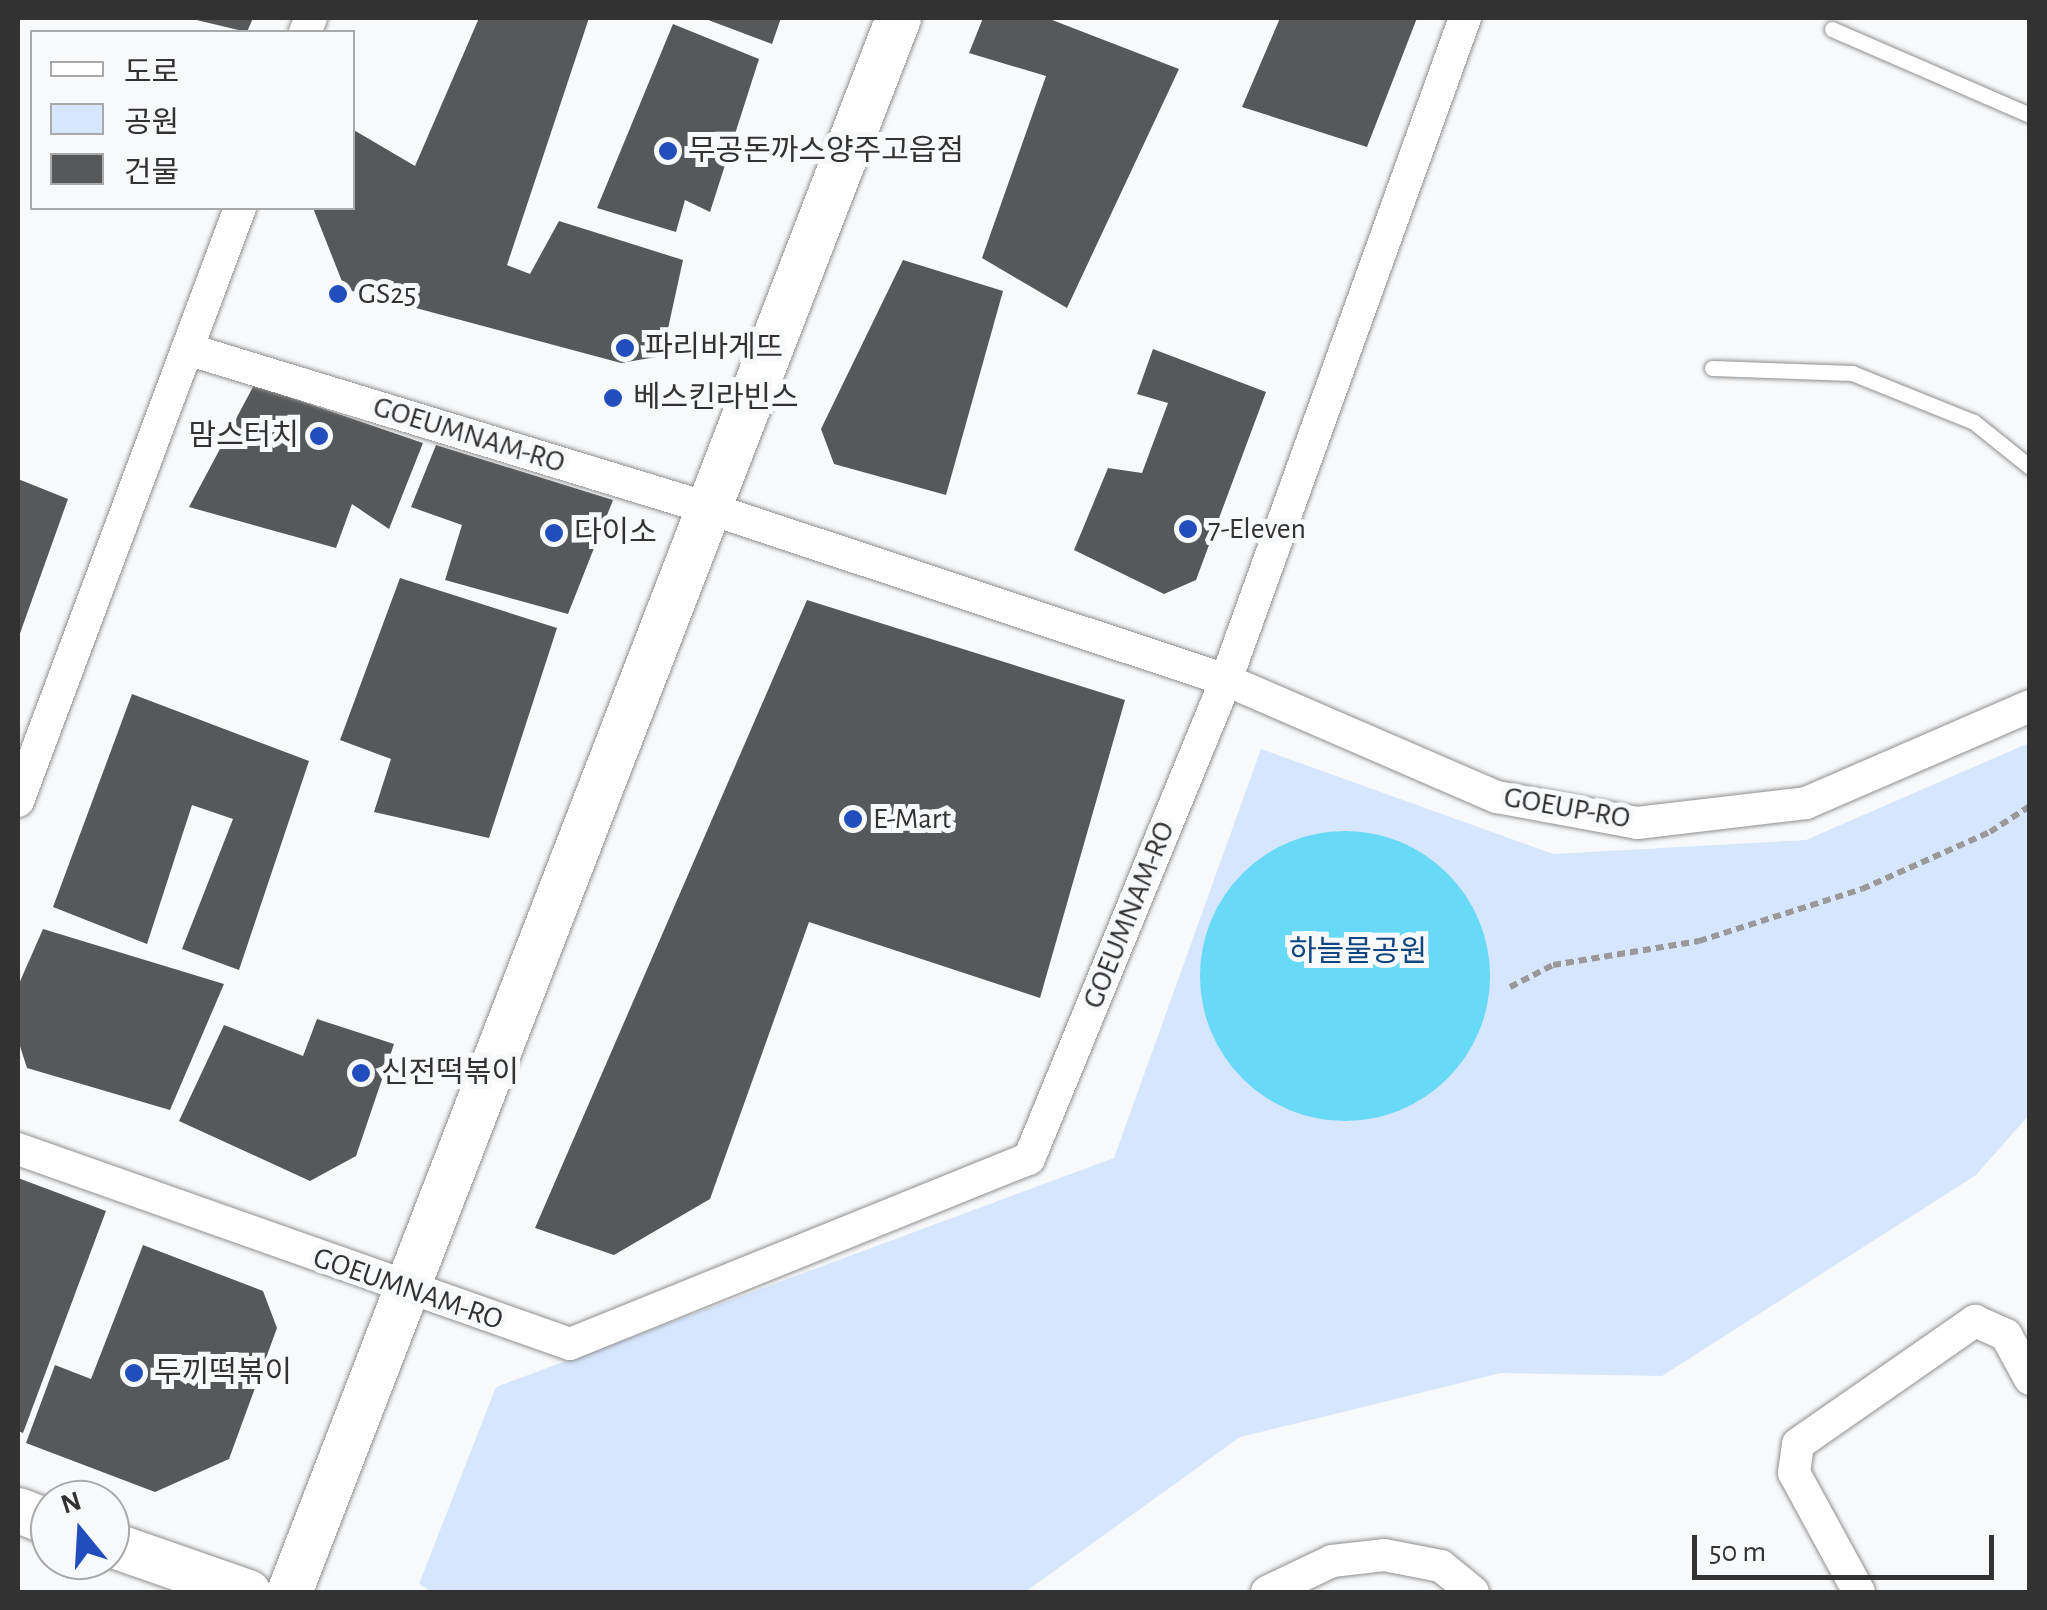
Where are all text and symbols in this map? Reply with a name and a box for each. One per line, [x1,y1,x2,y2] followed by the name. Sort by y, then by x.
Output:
[30,30,355,210] legend
[124,58,179,88] text: 도로
[124,108,179,138] text: 공원
[688,133,964,169] place label: 무공돈까스양주고읍점
[657,140,679,162] marker: 무공돈까스양주고읍점
[124,158,179,188] text: 건물
[358,276,416,312] place label: GS25
[327,283,349,305] marker: GS25
[645,330,783,366] place label: 파리바게뜨
[614,337,636,359] marker: 파리바게뜨
[633,380,799,416] place label: 베스킨라빈스
[602,387,624,409] marker: 베스킨라빈스
[369,389,569,481] street label: GOEUMNAM-RO
[189,418,299,454] place label: 맘스터치
[308,425,330,447] marker: 맘스터치
[1208,511,1306,547] place label: 7-Eleven
[574,515,657,551] place label: 다이소
[1177,518,1199,540] marker: 7-Eleven
[543,522,565,544] marker: 다이소
[1501,779,1633,837] street label: GOEUP-RO
[873,801,951,837] place label: E-Mart
[842,808,864,830] marker: E-Mart
[1075,816,1183,1014] street label: GOEUMNAM-RO
[1289,934,1427,970] park label: 하늘물공원
[381,1055,519,1091] place label: 신전떡볶이
[350,1062,372,1084] marker: 신전떡볶이
[308,1240,508,1338] street label: GOEUMNAM-RO
[154,1355,292,1391] place label: 두끼떡볶이
[123,1362,145,1384] marker: 두끼떡볶이
[30,1480,130,1580] north arrow
[58,1487,85,1520] text: N
[1697,1515,2000,1577] scale bar
[1709,1537,1766,1567] text: 50 m

